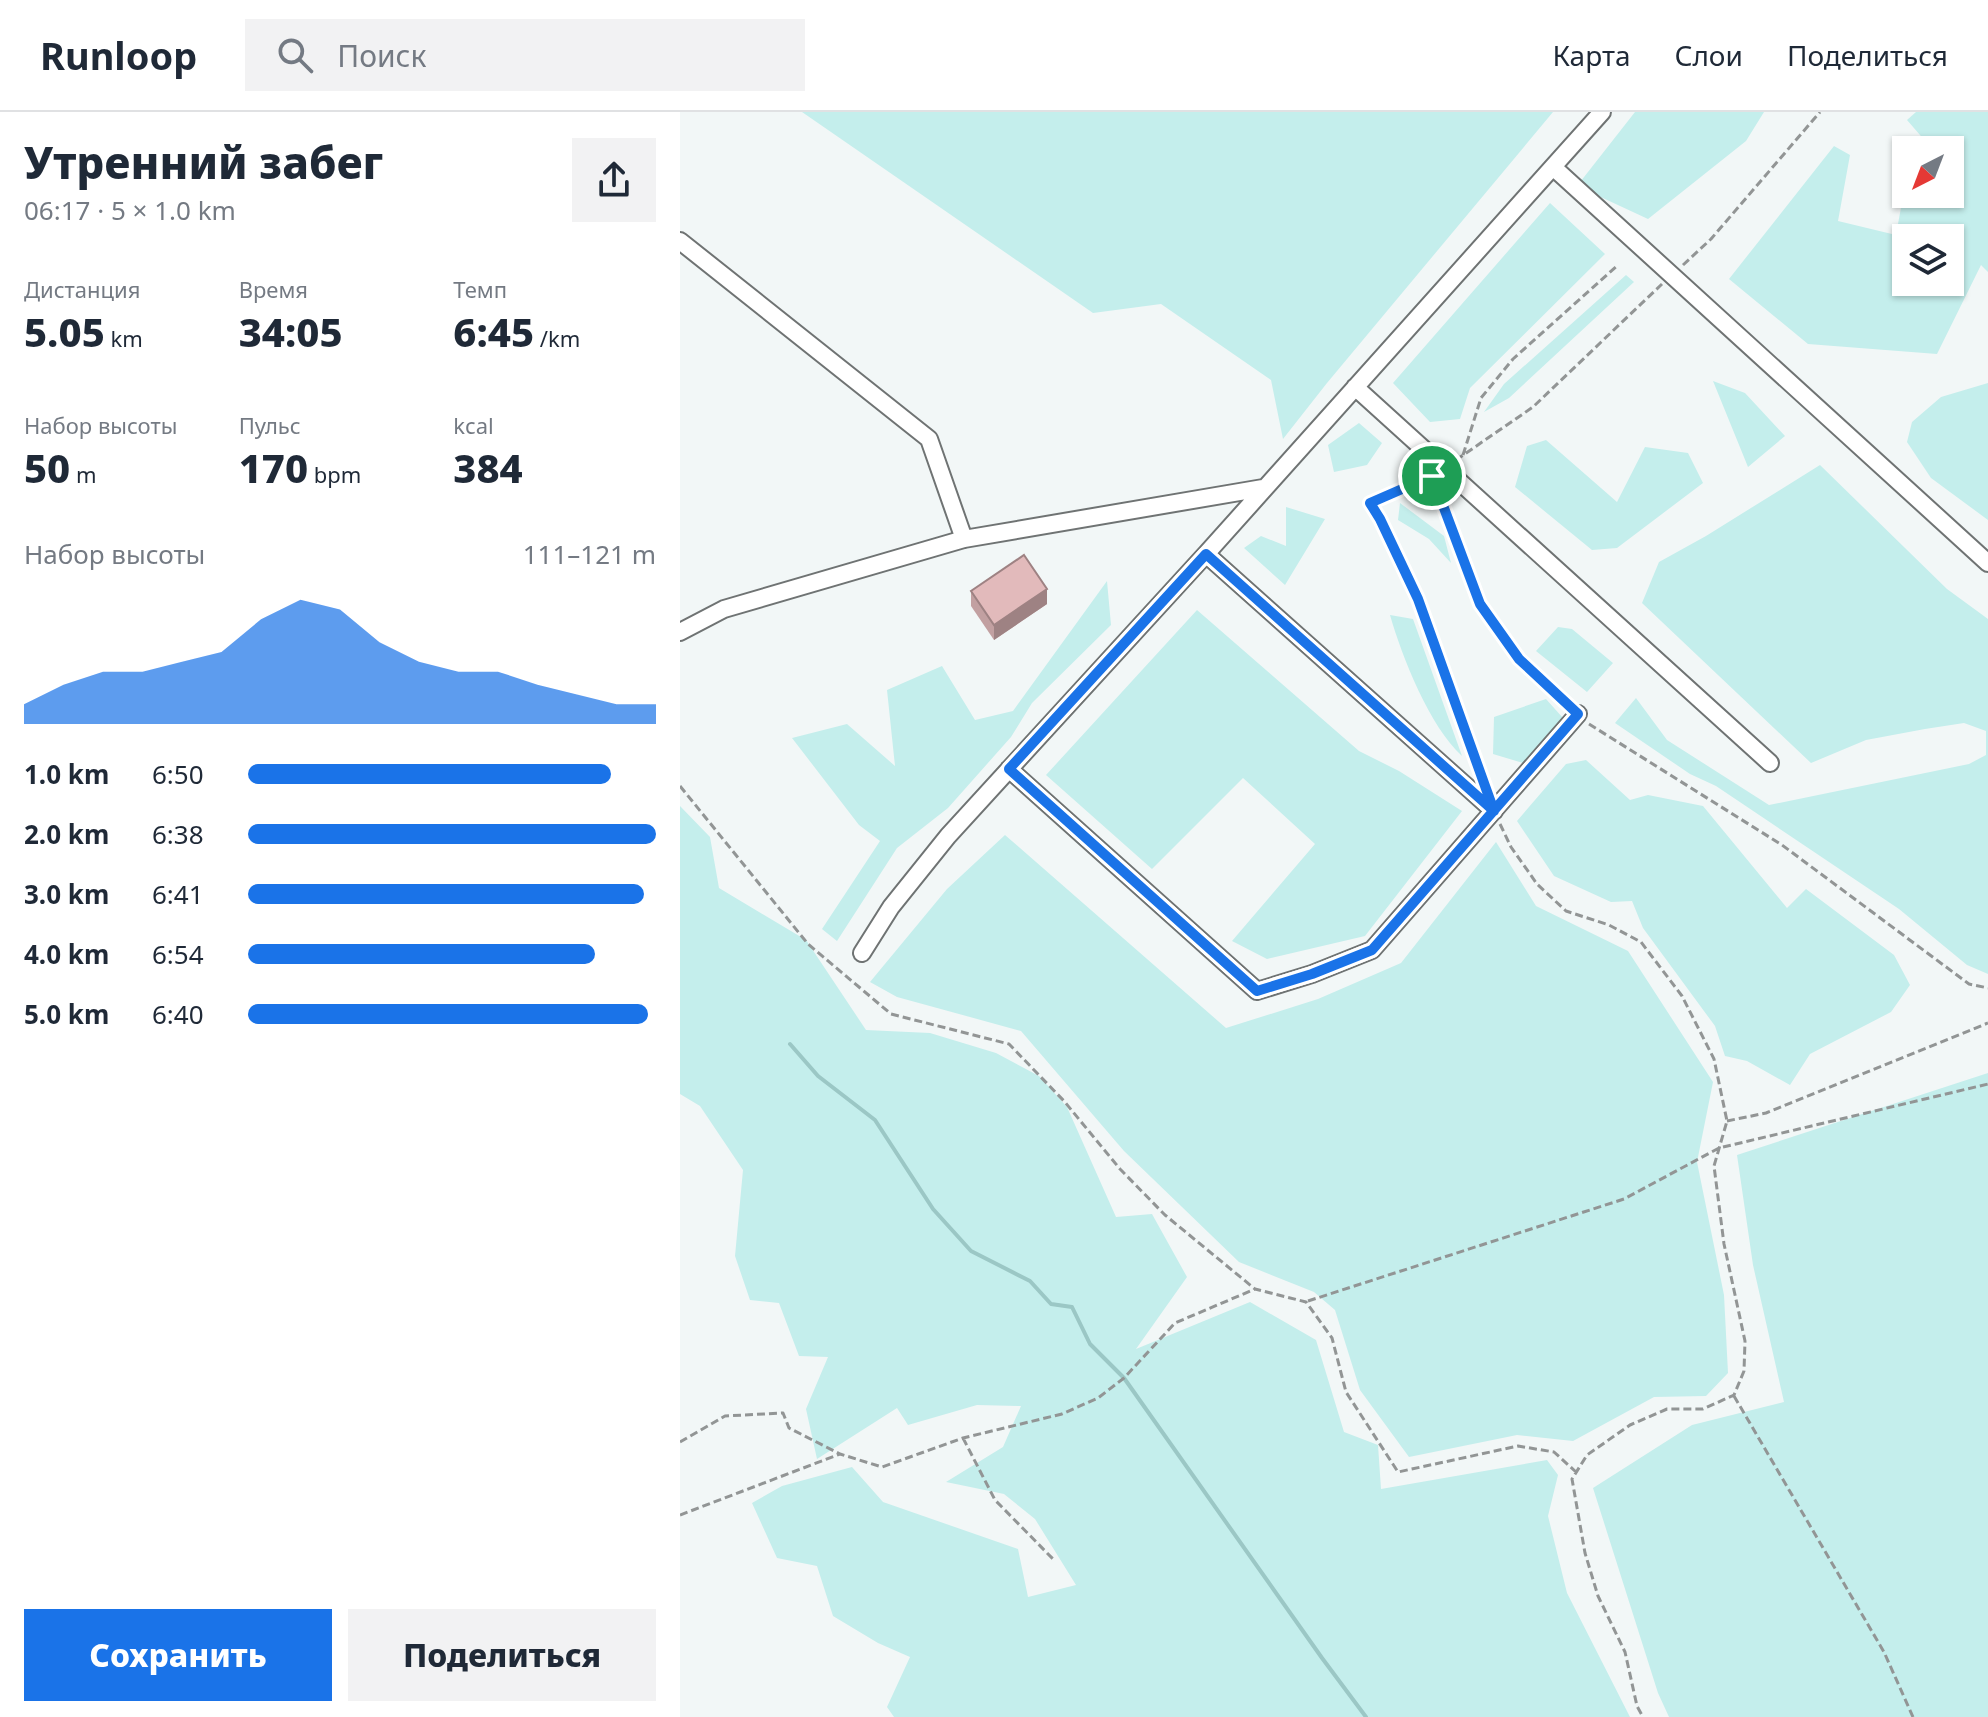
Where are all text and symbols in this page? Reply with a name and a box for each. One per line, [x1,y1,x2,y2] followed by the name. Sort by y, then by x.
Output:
[245,19,805,91] search box
[40,29,197,81] text: Runloop
[273,33,317,77] icon: search
[337,35,426,76] text: Поиск
[1552,36,1631,74] text: Карта
[1675,36,1743,74] text: Слои
[1787,36,1948,74] text: Поделиться
[24,132,383,192] text: Утренний забег
[1892,136,1964,208] north arrow
[1892,136,1964,296] map controls
[572,138,656,222] button: share
[24,192,236,228] text: 06:17 · 5 × 1.0 km
[1892,224,1964,296] button: layers
[24,274,140,304] text: Дистанция
[239,274,308,304] text: Время
[453,274,507,304] text: Темп
[24,304,105,359] text: 5.05
[239,304,343,359] text: 34:05
[453,304,534,359] text: 6:45
[105,323,143,353] text: km
[534,323,580,353] text: /km
[24,410,177,440] text: Набор высоты
[239,410,301,440] text: Пульс
[453,410,494,440] text: kcal
[24,440,70,495] text: 50
[239,440,308,495] text: 170
[453,440,523,495] text: 384
[1398,442,1466,510] pin
[1410,454,1454,498] icon: arrive
[70,459,97,489] text: m
[308,459,361,489] text: bpm
[24,536,205,572] text: Набор высоты
[523,536,656,572] text: 111–121 m
[24,756,109,792] text: 1.0 km
[152,756,204,792] text: 6:50
[24,816,109,852] text: 2.0 km
[152,816,204,852] text: 6:38
[24,876,109,912] text: 3.0 km
[152,876,204,912] text: 6:41
[24,936,109,972] text: 4.0 km
[152,936,204,972] text: 6:54
[24,996,109,1032] text: 5.0 km
[152,996,204,1032] text: 6:40
[24,1609,332,1701] button: Сохранить
[348,1609,656,1701] button: Поделиться

